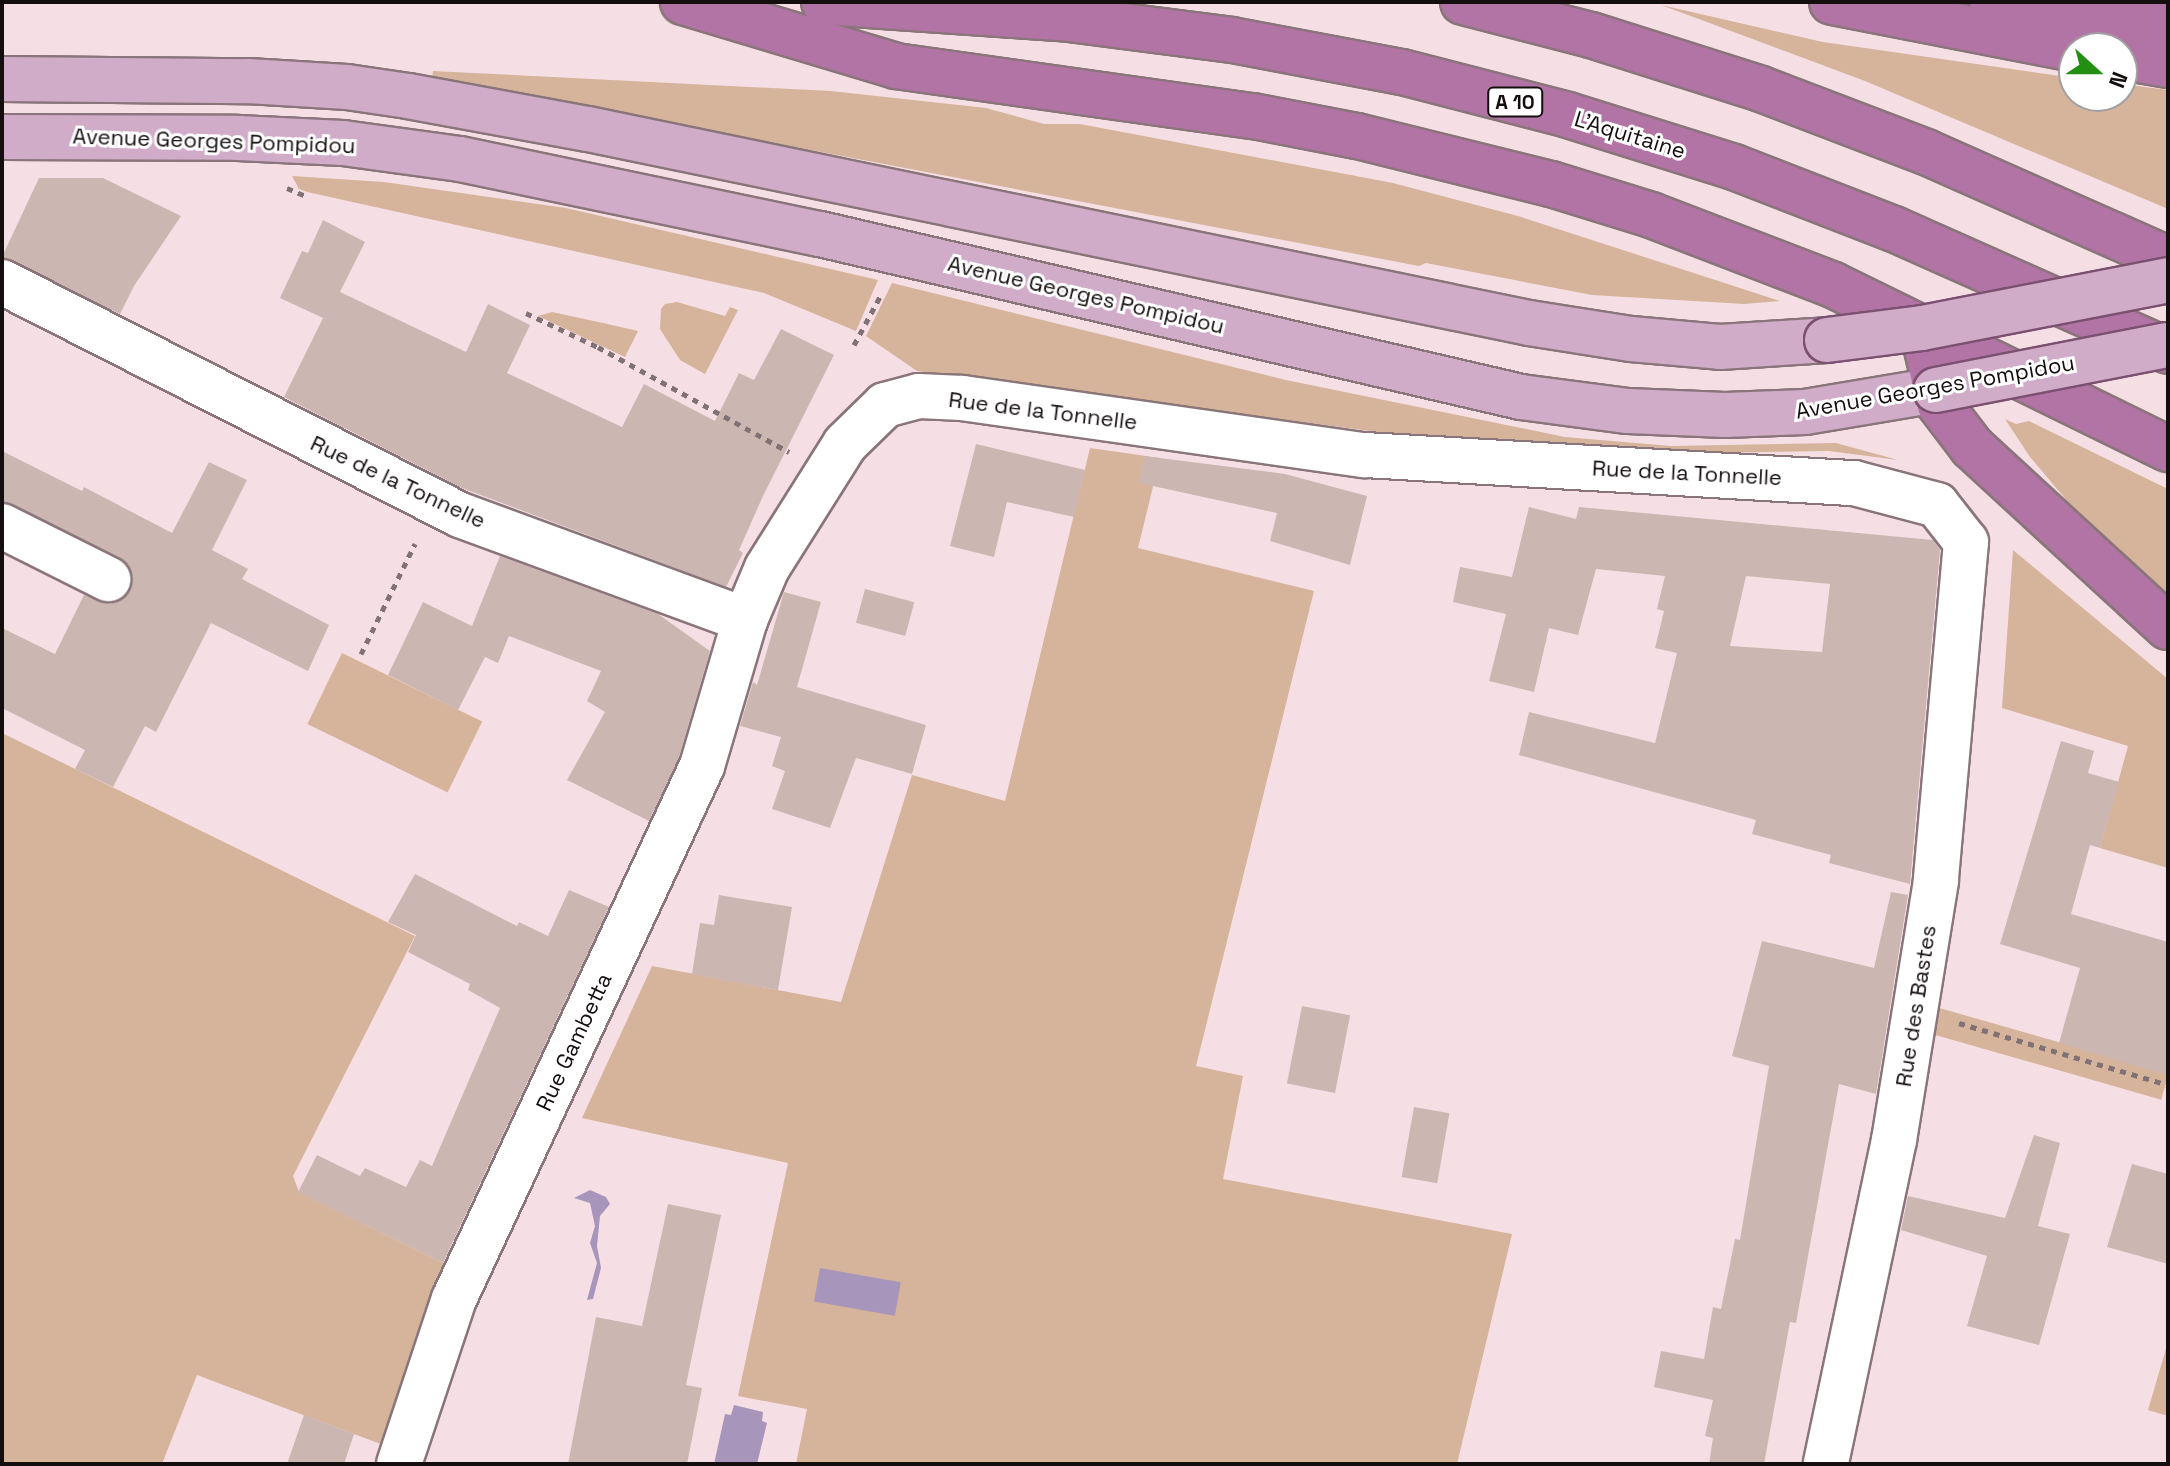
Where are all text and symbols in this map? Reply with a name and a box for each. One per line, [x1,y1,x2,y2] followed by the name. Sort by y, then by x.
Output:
[2058,32,2138,112] north arrow
[2103,68,2134,92] text: N
[1487,86,1543,118] road number: A 10
[1571,106,1689,164] street label: L'Aquitaine
[72,123,356,159] street label: Avenue Georges Pompidou
[945,250,1227,340] street label: Avenue Georges Pompidou
[1793,349,2077,425] street label: Avenue Georges Pompidou
[947,386,1139,436] street label: Rue de la Tonnelle
[306,430,490,534] street label: Rue de la Tonnelle
[1591,455,1783,491] street label: Rue de la Tonnelle
[1890,923,1942,1089] street label: Rue des Bastes
[531,969,617,1115] street label: Rue Gambetta

